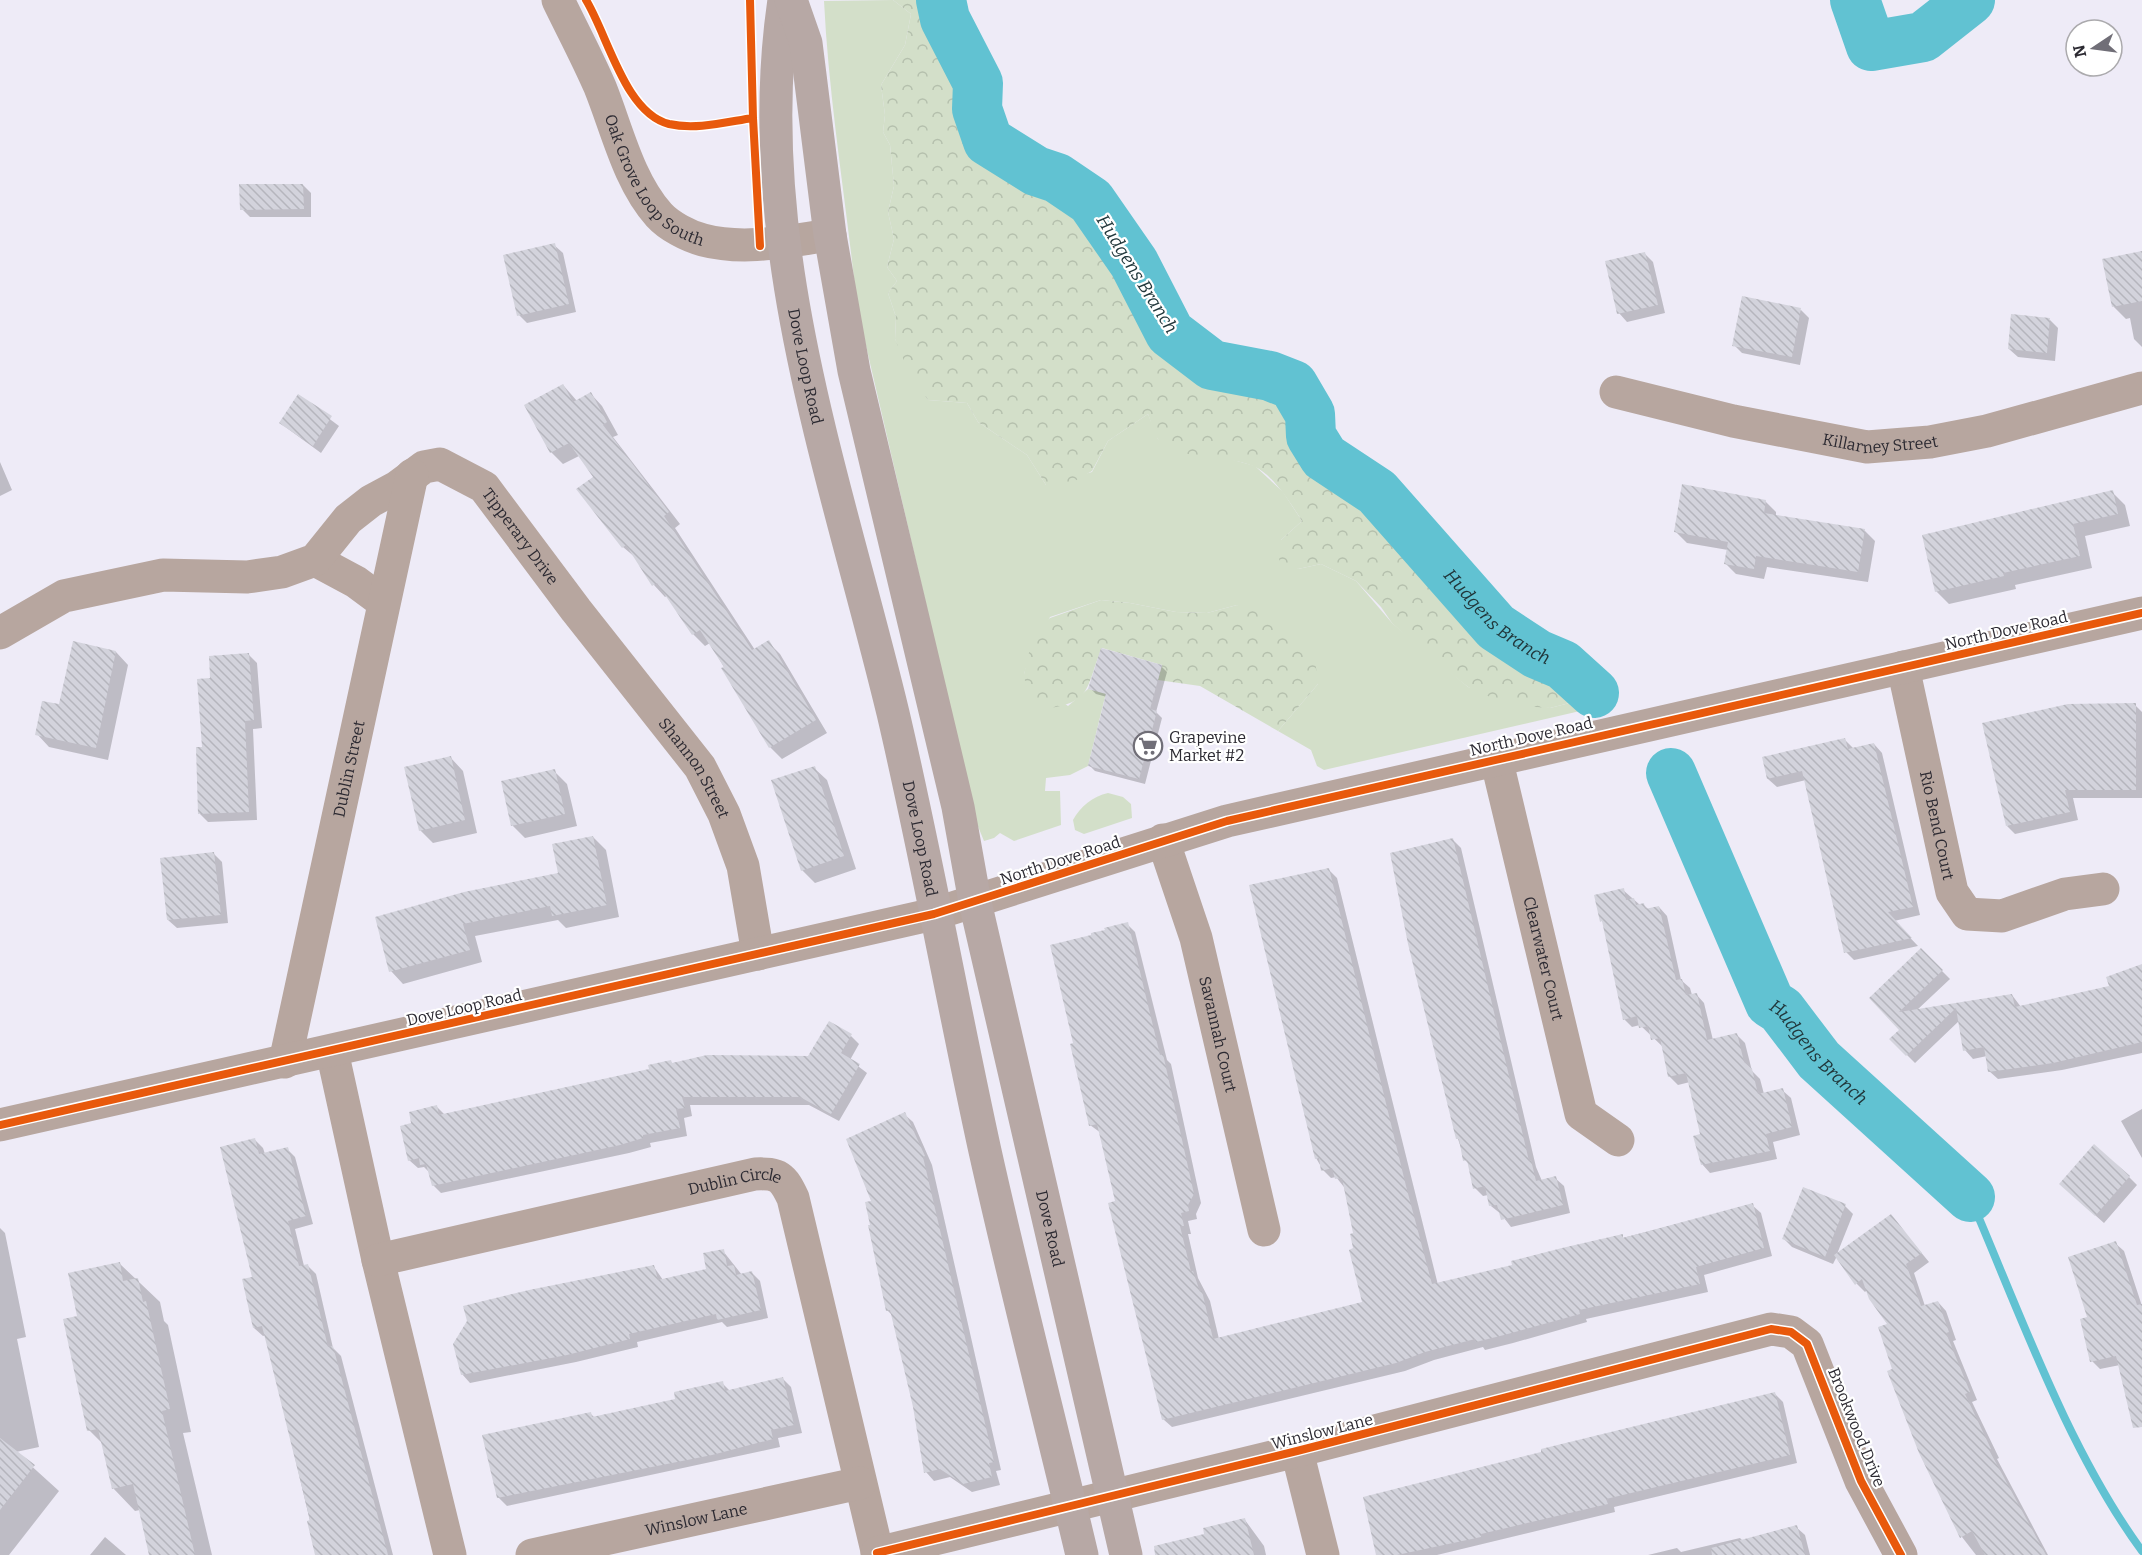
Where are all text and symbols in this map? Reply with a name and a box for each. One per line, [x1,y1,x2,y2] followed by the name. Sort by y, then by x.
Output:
[2064,18,2124,78] north arrow
[2069,43,2091,59] text: N
[601,112,706,250] street label: Oak Grove Loop South
[1092,211,1182,337] water label: Hudgens Branch
[784,307,827,427] street label: Dove Loop Road
[1821,430,1940,457] street label: Killarney Street
[478,485,563,588] street label: Tipperary Drive
[1439,565,1554,669] water label: Hudgens Branch
[1943,607,2070,654] street label: North Dove Road
[1468,713,1595,760] street label: North Dove Road
[655,714,734,821] street label: Shannon Street
[329,719,369,819] street label: Dublin Street
[1169,728,1246,765] place label: Grapevine Market #2
[1132,730,1164,762] supermarket icon: Grapevine Market #2
[1916,769,1958,882] street label: Rio Bend Court
[899,779,941,899] street label: Dove Loop Road
[998,832,1123,889] street label: North Dove Road
[1519,895,1567,1023] street label: Clearwater Court
[1195,974,1241,1094] street label: Savannah Court
[405,985,524,1030] street label: Dove Loop Road
[1765,995,1872,1110] water label: Hudgens Branch
[686,1165,786,1199] street label: Dublin Circle
[1032,1188,1068,1269] street label: Dove Road
[1824,1365,1889,1490] street label: Brookwood Drive
[1269,1410,1375,1453] street label: Winslow Lane
[643,1499,749,1540] street label: Winslow Lane

